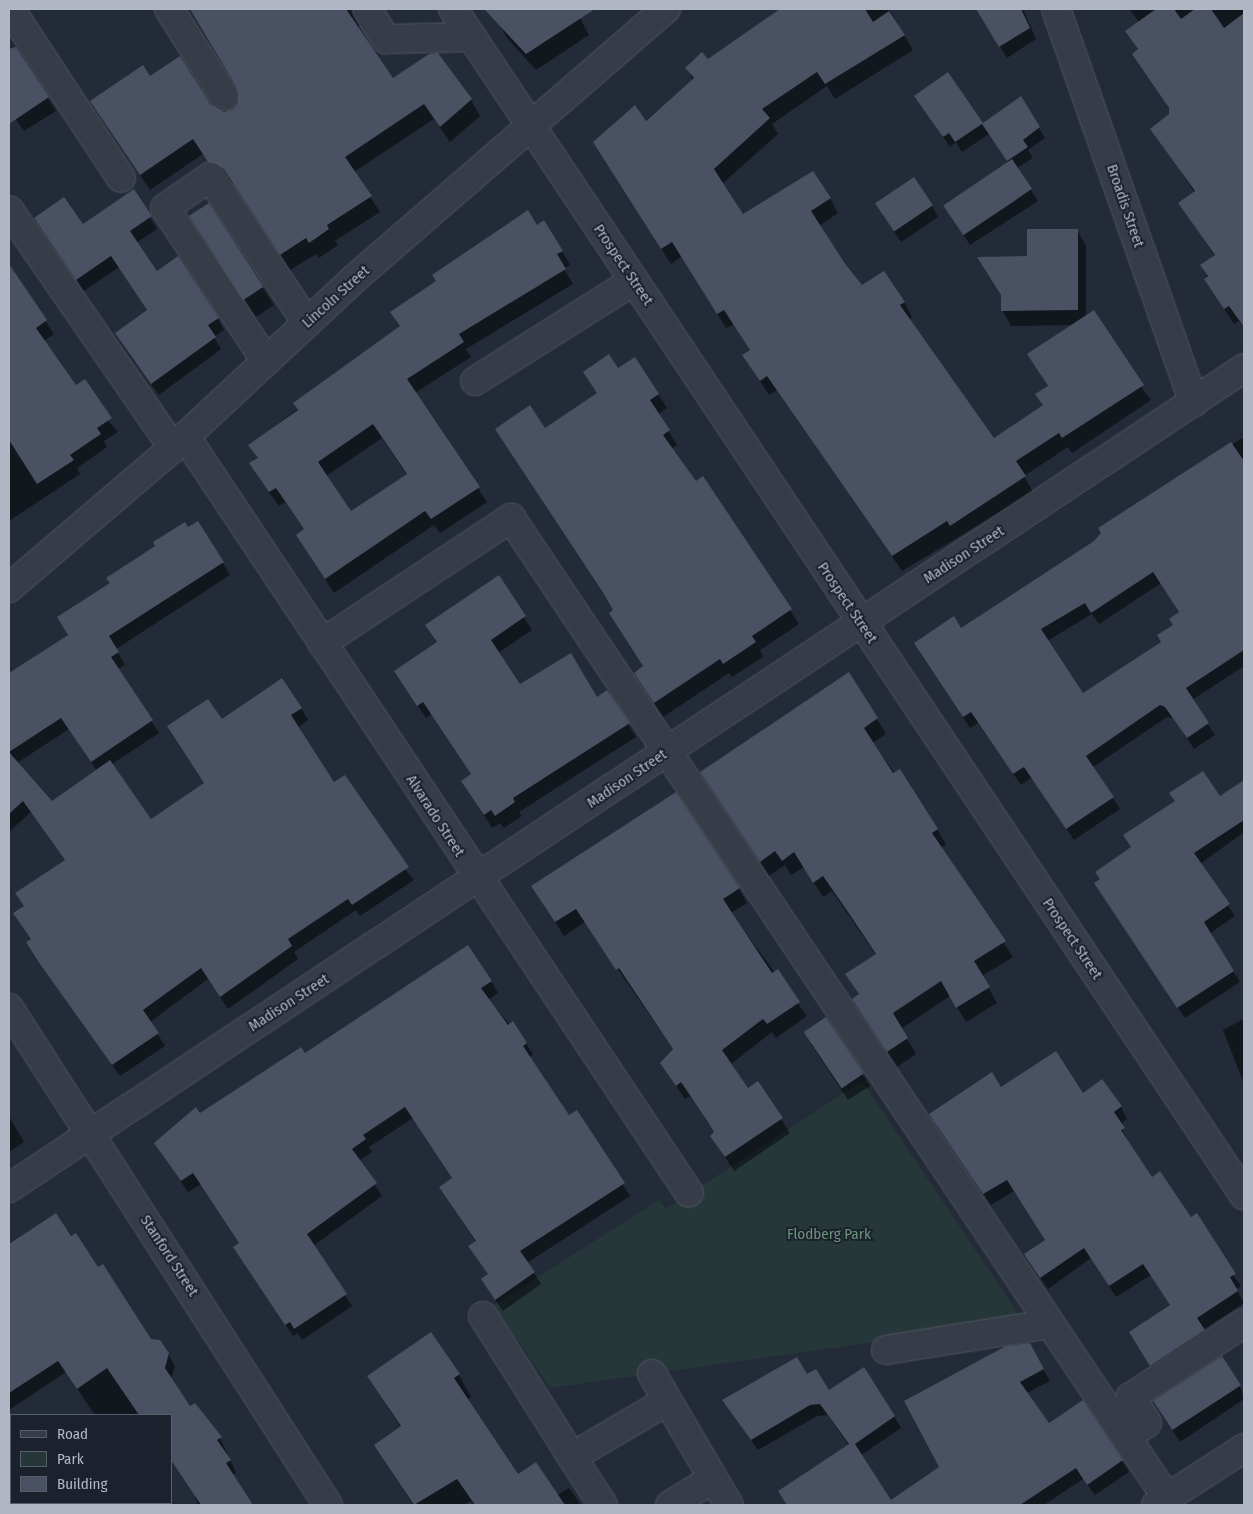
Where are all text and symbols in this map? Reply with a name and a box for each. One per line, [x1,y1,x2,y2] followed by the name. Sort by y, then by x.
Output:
[1102,162,1148,250] street label: Broadis Street
[589,221,657,309] street label: Prospect Street
[299,262,373,332] street label: Lincoln Street
[920,522,1008,588] street label: Madison Street
[813,559,881,647] street label: Prospect Street
[584,746,670,812] street label: Madison Street
[402,772,468,860] street label: Alvarado Street
[1038,895,1106,983] street label: Prospect Street
[245,970,333,1036] street label: Madison Street
[136,1212,202,1300] street label: Stanford Street
[787,1226,871,1244] park label: Flodberg Park
[10,1414,172,1504] legend
[57,1425,88,1443] text: Road
[57,1450,84,1468] text: Park
[57,1475,108,1493] text: Building

